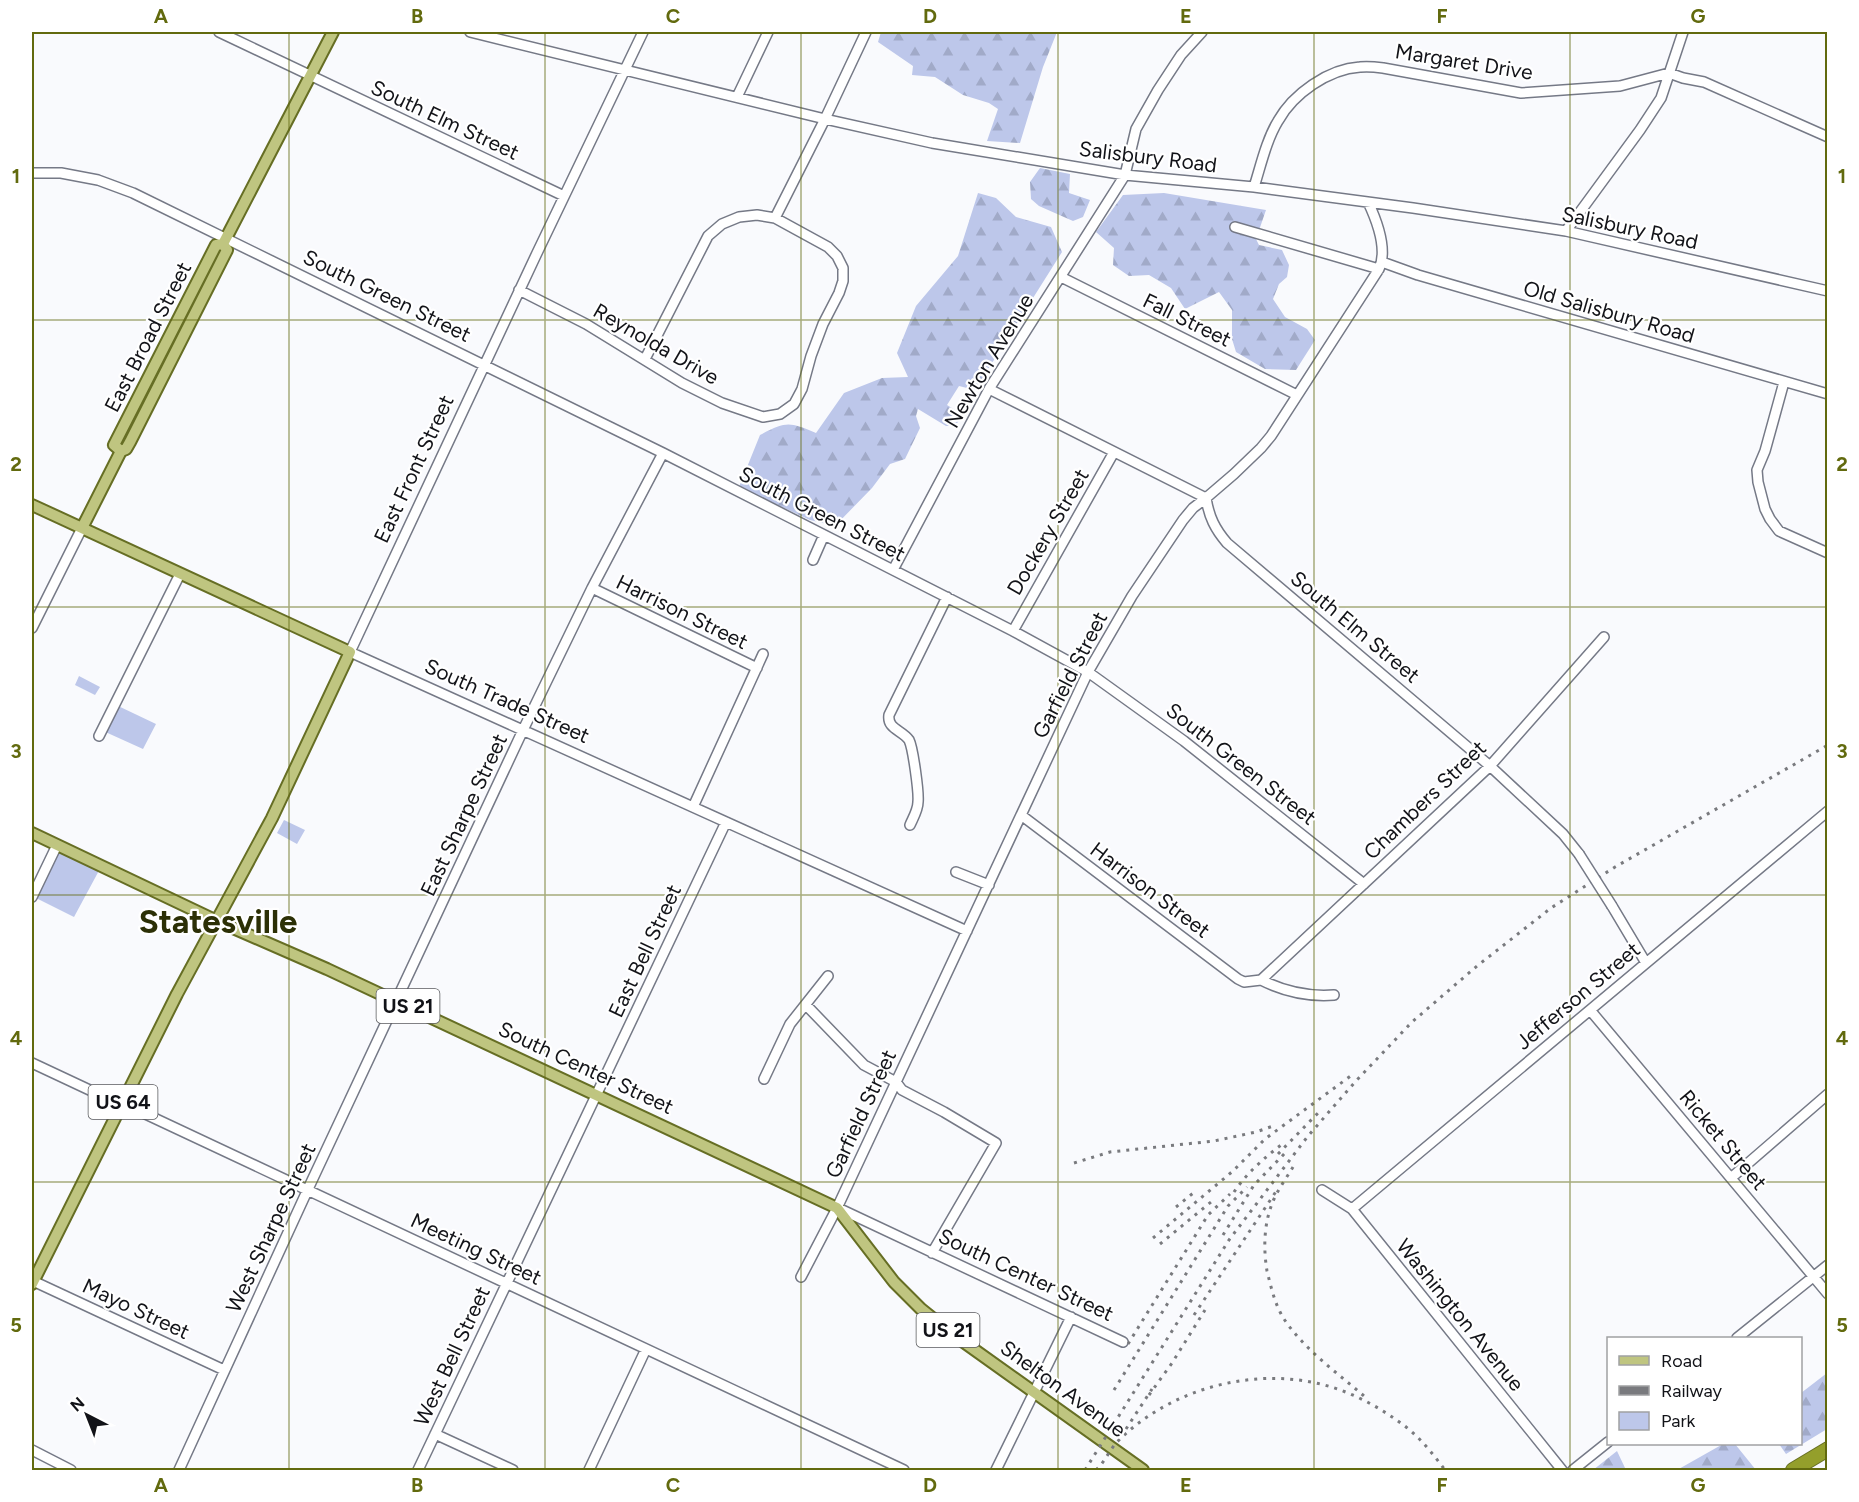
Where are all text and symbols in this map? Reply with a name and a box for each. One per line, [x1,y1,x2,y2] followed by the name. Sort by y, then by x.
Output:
[154,4,169,28] text: A
[411,4,423,28] text: B
[666,4,680,28] text: C
[923,4,937,28] text: D
[1180,4,1192,28] text: E
[1436,4,1448,28] text: F
[1691,4,1706,28] text: G
[1394,38,1535,85] street label: Margaret Drive
[367,74,523,165] street label: South Elm Street
[1078,136,1218,177] street label: Salisbury Road
[12,164,20,188] text: 1
[1838,164,1846,188] text: 1
[1560,201,1700,254] street label: Salisbury Road
[299,244,475,347] street label: South Green Street
[99,257,196,416] street label: East Broad Street
[1521,275,1698,348] street label: Old Salisbury Road
[1139,287,1236,352] street label: Fall Street
[939,289,1038,432] street label: Newton Avenue
[589,298,723,390] street label: Reynolda Drive
[368,391,459,547] street label: East Front Street
[10,452,22,476] text: 2
[1836,452,1848,476] text: 2
[735,461,910,566] street label: South Green Street
[1001,464,1094,599] street label: Dockery Street
[1286,565,1425,688] street label: South Elm Street
[612,569,752,654] street label: Harrison Street
[1027,607,1112,742] street label: Garfield Street
[421,653,594,748] street label: South Trade Street
[1161,697,1321,830] street label: South Green Street
[415,730,512,900] street label: East Sharpe Street
[1358,735,1491,864] street label: Chambers Street
[10,739,22,763] text: 3
[1836,739,1848,763] text: 3
[1086,837,1215,943] street label: Harrison Street
[603,880,686,1021] street label: East Bell Street
[139,902,297,941] district label: Statesville
[1511,937,1645,1055] street label: Jefferson Street
[376,989,440,1023] road number: US 21
[495,1016,678,1119] street label: South Center Street
[10,1026,23,1050] text: 4
[1836,1026,1849,1050] text: 4
[820,1046,901,1182] street label: Garfield Street
[88,1085,158,1119] road number: US 64
[1674,1085,1772,1195] street label: Ricket Street
[220,1139,321,1316] street label: West Sharpe Street
[407,1207,546,1290] street label: Meeting Street
[935,1223,1118,1326] street label: South Center Street
[1391,1234,1529,1396] street label: Washington Avenue
[79,1273,194,1344] street label: Mayo Street
[408,1282,495,1430] street label: West Bell Street
[10,1313,22,1337] text: 5
[916,1313,980,1347] road number: US 21
[1836,1313,1848,1337] text: 5
[996,1335,1131,1442] street label: Shelton Avenue
[1607,1337,1802,1445] legend
[1661,1350,1702,1372] text: Road
[1661,1380,1723,1402] text: Railway
[57,1385,117,1445] north arrow
[66,1393,88,1415] text: N
[1661,1410,1696,1432] text: Park
[154,1473,169,1497] text: A
[411,1473,423,1497] text: B
[666,1473,680,1497] text: C
[923,1473,937,1497] text: D
[1180,1473,1192,1497] text: E
[1436,1473,1448,1497] text: F
[1691,1473,1706,1497] text: G

